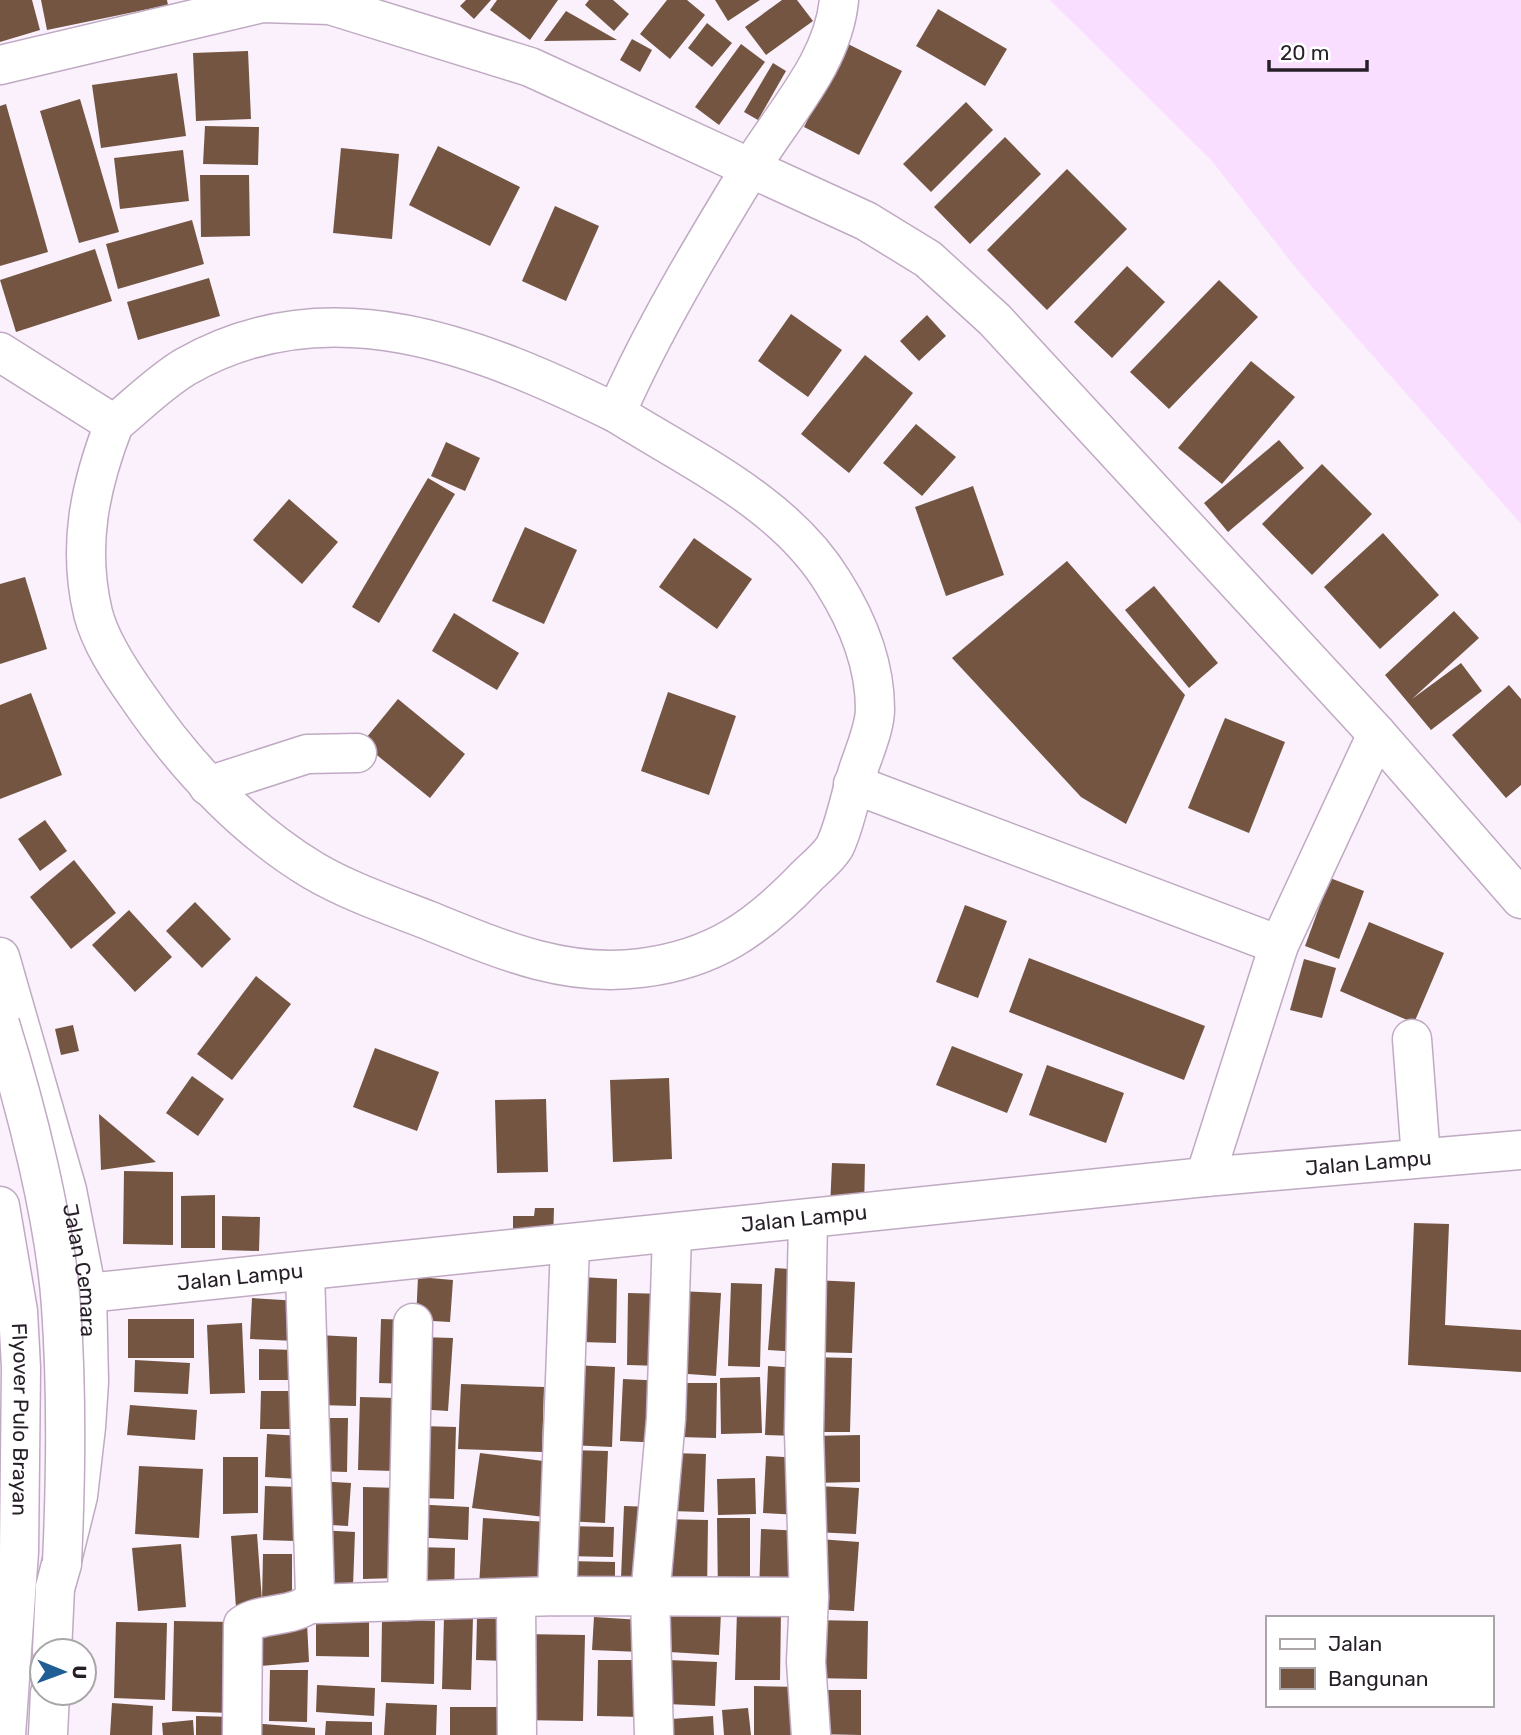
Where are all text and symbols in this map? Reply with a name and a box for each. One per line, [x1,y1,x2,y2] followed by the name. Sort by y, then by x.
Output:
[1269,28,1367,72] scale bar
[1280,40,1329,65] text: 20 m
[1304,1145,1433,1180] street label: Jalan Lampu
[740,1199,868,1237] street label: Jalan Lampu
[58,1201,101,1337] street label: Jalan Cemara
[176,1258,304,1296] street label: Jalan Lampu
[7,1322,34,1516] street label: Flyover Pulo Brayan
[1266,1616,1493,1707] legend
[1328,1631,1382,1656] text: Jalan
[28,1637,98,1707] north arrow
[68,1665,91,1679] text: U
[1328,1666,1429,1691] text: Bangunan

